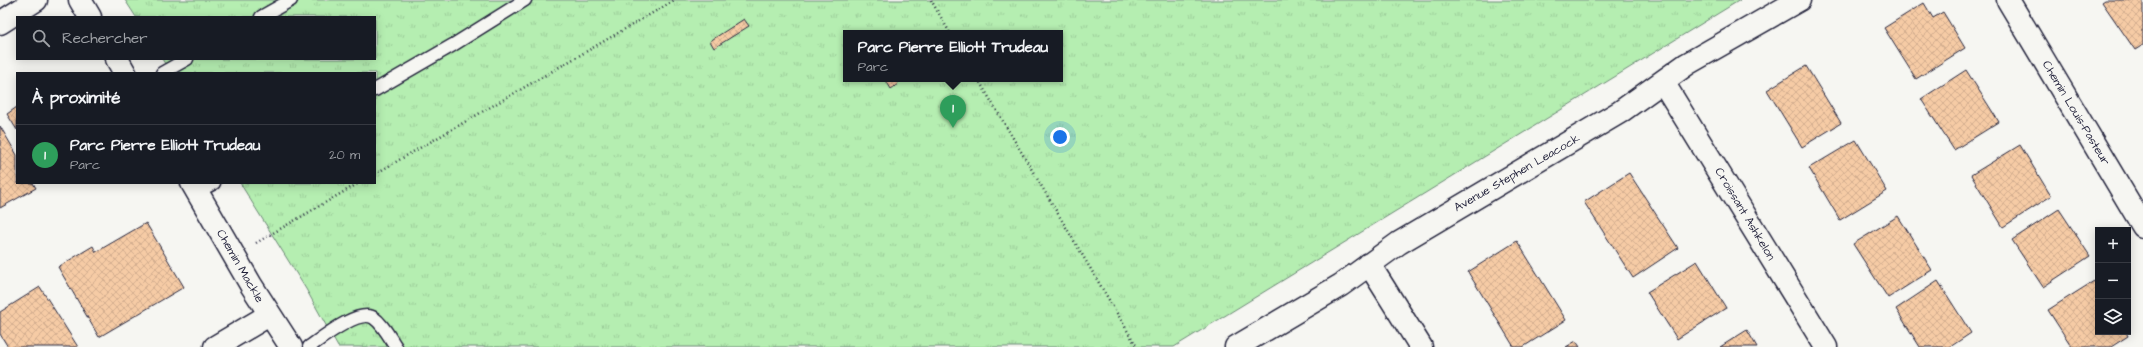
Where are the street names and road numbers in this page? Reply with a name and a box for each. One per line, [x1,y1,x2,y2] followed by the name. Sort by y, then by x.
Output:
[2038,57,2114,169] street label: Chemin Louis-Pasteur
[1451,130,1584,216] street label: Avenue Stephen Leacock
[1711,164,1779,264] street label: Croissant Ashkelon
[212,226,268,306] street label: Chemin Mackle

